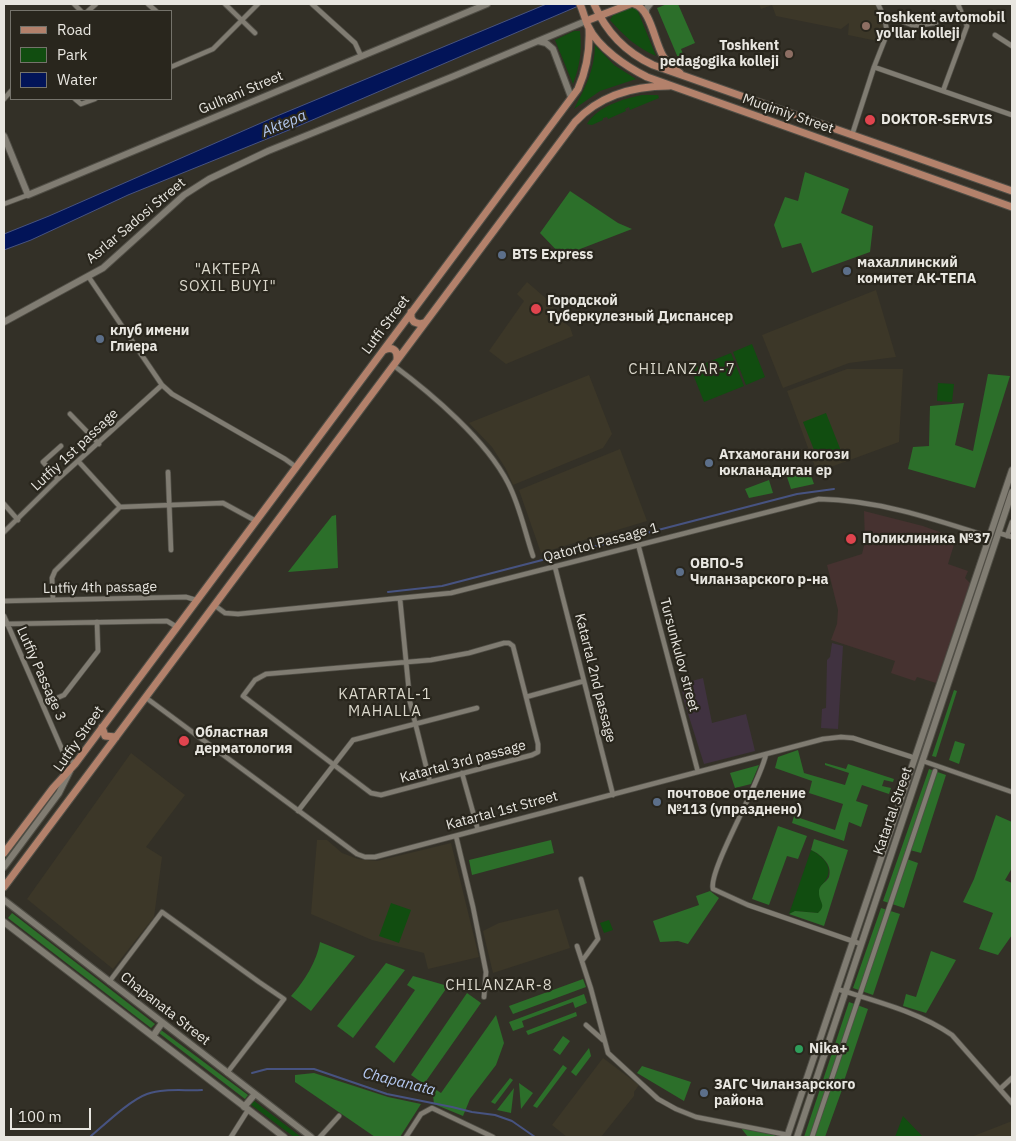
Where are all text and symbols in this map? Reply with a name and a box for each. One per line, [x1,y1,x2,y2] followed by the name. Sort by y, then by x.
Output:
[10,10,172,100] legend
[876,10,1005,42] place label: Toshkent avtomobil yo'llar kolleji
[57,20,92,39] text: Road
[860,20,872,32] marker: Toshkent avtomobil yo'llar kolleji
[660,38,779,70] place label: Toshkent pedagogika kolleji
[57,45,87,64] text: Park
[783,48,795,60] marker: Toshkent pedagogika kolleji
[196,68,286,118] street label: Gulhani Street
[57,70,97,89] text: Water
[740,91,836,137] street label: Muqimiy Street
[259,107,309,141] water label: Aktepa
[881,112,993,128] place label: DOKTOR-SERVIS
[863,113,877,127] marker: DOKTOR-SERVIS
[83,175,189,267] street label: Asrlar Sadosi Street
[512,247,593,263] place label: BTS Express
[496,249,508,261] marker: BTS Express
[857,255,976,288] place label: махаллинский комитет АК-ТЕПА
[178,261,278,296] district label: "AKTEPA SOXIL BUYI"
[841,265,853,277] marker: махаллинский комитет АК-ТЕПА
[358,292,414,358] street label: Lutfi Street
[547,293,733,326] place label: Городской Туберкулезный Диспансер
[529,302,543,316] marker: Городской Туберкулезный Диспансер
[110,323,189,356] place label: клуб имени Глиера
[94,333,106,345] marker: клуб имени Глиера
[627,361,737,379] district label: CHILANZAR-7
[28,405,122,495] street label: Lutfiy 1st passage
[719,447,849,480] place label: Атхамогани когози юкланадиган ер
[703,457,715,469] marker: Атхамогани когози юкланадиган ер
[542,520,660,566] street label: Qatortol Passage 1
[862,531,990,547] place label: Поликлиника №37
[844,532,858,546] marker: Поликлиника №37
[690,556,828,588] place label: ОВПО-5 Чиланзарского р-на
[674,566,686,578] marker: ОВПО-5 Чиланзарского р-на
[43,579,157,597] street label: Lutfiy 4th passage
[656,596,702,714] street label: Tursunkulov street
[571,612,619,744] street label: Katartal 2nd passage
[13,624,69,724] street label: Lutfiy Passage 3
[337,686,433,721] district label: KATARTAL-1 MAHALLA
[50,703,108,775] street label: Lutfiy Street
[195,725,292,758] place label: Областная дерматология
[177,734,191,748] marker: Областная дерматология
[398,737,528,787] street label: Katartal 3rd passage
[870,765,916,857] street label: Katartal Street
[667,786,806,819] place label: почтовое отделение №113 (упразднено)
[444,788,560,834] street label: Katartal 1st Street
[651,796,663,808] marker: почтовое отделение №113 (упразднено)
[117,969,213,1049] street label: Chapanata Street
[444,977,554,995] district label: CHILANZAR-8
[809,1041,848,1057] place label: Nika+
[793,1043,805,1055] marker: Nika+
[361,1064,437,1100] water label: Chapanata
[714,1077,855,1110] place label: ЗАГС Чиланзарского района
[698,1087,710,1099] marker: ЗАГС Чиланзарского района
[12,1098,94,1130] scale bar
[18,1107,62,1126] text: 100 m

